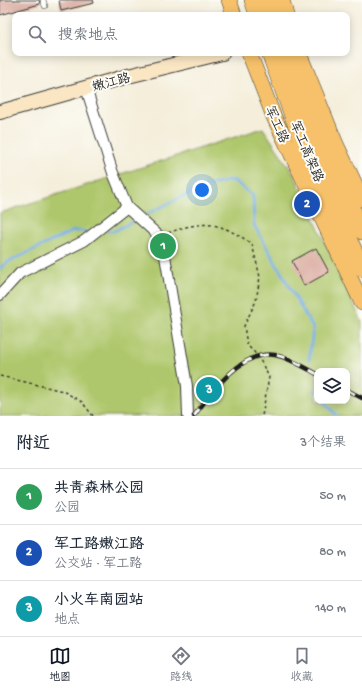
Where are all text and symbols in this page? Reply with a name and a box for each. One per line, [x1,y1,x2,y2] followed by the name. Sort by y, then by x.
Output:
[12,12,350,56] search box
[26,23,48,45] icon: search
[58,27,118,45] text: 搜索地点
[90,69,132,96] street label: 嫩江路
[261,104,291,146] street label: 军工路
[286,119,326,185] street label: 军工高架路
[192,180,212,200] your location
[294,189,320,219] pin: 2
[150,231,176,261] pin: 1
[314,368,350,404] map controls
[314,368,350,404] button: layers
[196,375,222,405] pin: 3
[16,435,50,455] text: 附近
[300,436,346,451] text: 3个结果
[54,480,144,498] text: 共青森林公园
[26,489,32,504] text: 1
[319,489,346,504] text: 50 m
[54,501,80,516] text: 公园
[54,536,144,554] text: 军工路嫩江路
[26,545,32,560] text: 2
[319,545,346,560] text: 80 m
[54,557,142,572] text: 公交站 · 军工路
[54,592,144,610] text: 小火车南园站
[26,601,32,616] text: 3
[315,601,346,616] text: 140 m
[54,613,80,628] text: 地点
[49,645,71,684] tab: 地图
[170,645,192,684] tab: 路线
[291,645,313,684] tab: 收藏

